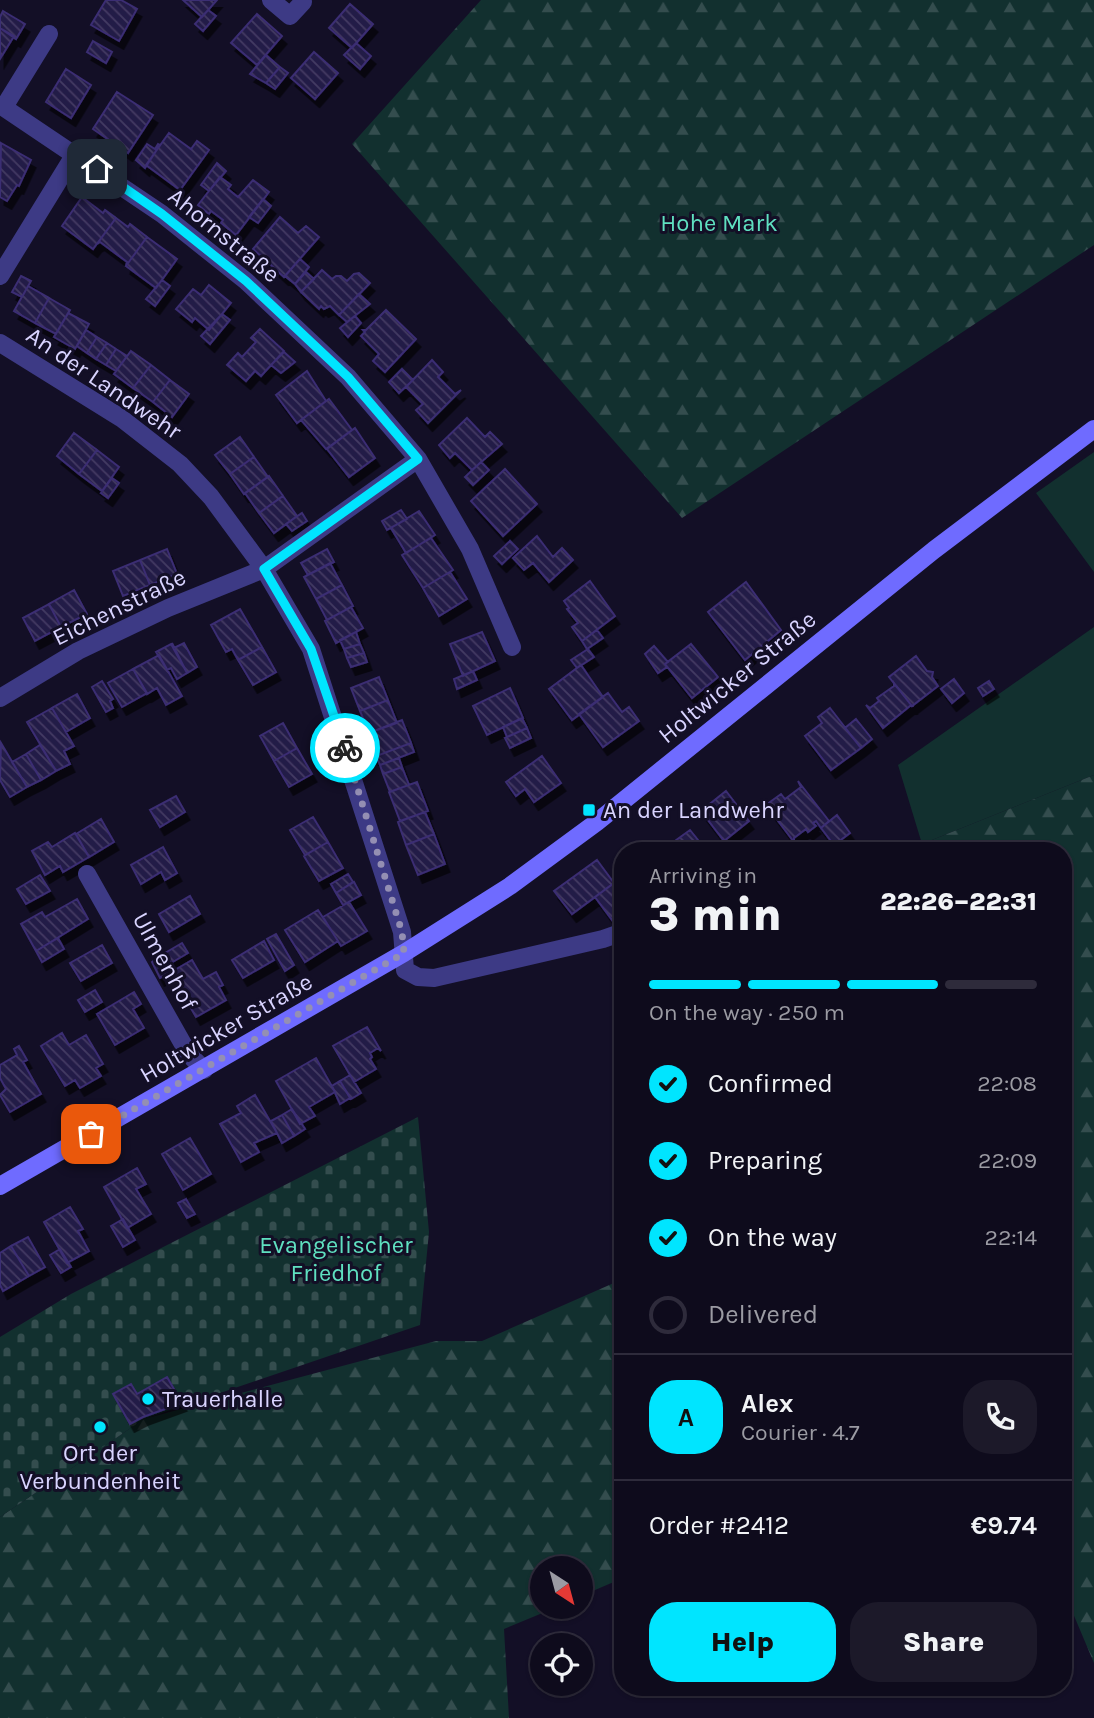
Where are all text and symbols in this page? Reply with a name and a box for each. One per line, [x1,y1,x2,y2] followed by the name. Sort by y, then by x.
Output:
[67,139,127,199] pin
[78,150,116,188] icon: home
[163,182,285,288] street label: Ahornstraße
[660,209,778,237] park label: Hohe Mark
[21,321,187,445] street label: An der Landwehr
[48,563,190,651] street label: Eichenstraße
[653,605,821,749] street label: Holtwicker Straße
[310,713,380,783] courier
[326,729,364,767] icon: bike
[603,796,784,824] place label: An der Landwehr
[581,802,597,818] marker: An der Landwehr
[649,862,757,889] text: Arriving in
[880,886,1037,917] text: 22:26–22:31
[649,888,782,942] text: 3 min
[127,907,204,1015] street label: Ulmenhof
[135,967,317,1089] street label: Holtwicker Straße
[649,999,845,1026] text: On the way · 250 m
[649,1065,687,1103] icon: check
[708,1068,833,1099] text: Confirmed
[977,1070,1037,1097] text: 22:08
[61,1104,121,1164] pin
[72,1115,110,1153] icon: bag
[649,1142,687,1180] icon: check
[708,1145,822,1176] text: Preparing
[978,1147,1037,1174] text: 22:09
[649,1219,687,1257] icon: check
[708,1222,837,1253] text: On the way
[985,1224,1037,1251] text: 22:14
[259,1231,413,1287] park label: Evangelischer Friedhof
[708,1299,818,1330] text: Delivered
[963,1380,1037,1454] button: phone
[162,1385,283,1413] place label: Trauerhalle
[741,1388,793,1419] text: Alex
[140,1391,156,1407] marker: Trauerhalle
[678,1402,694,1433] text: A
[92,1419,108,1435] marker: Ort der Verbundenheit
[741,1419,860,1446] text: Courier · 4.7
[20,1439,180,1495] place label: Ort der Verbundenheit
[649,1510,789,1541] text: Order #2412
[971,1510,1037,1541] text: €9.74
[530,1556,593,1619] north arrow
[530,1556,593,1696] map controls
[649,1602,836,1682] button: Help
[850,1602,1037,1682] button: Share
[530,1633,593,1696] button: locate

